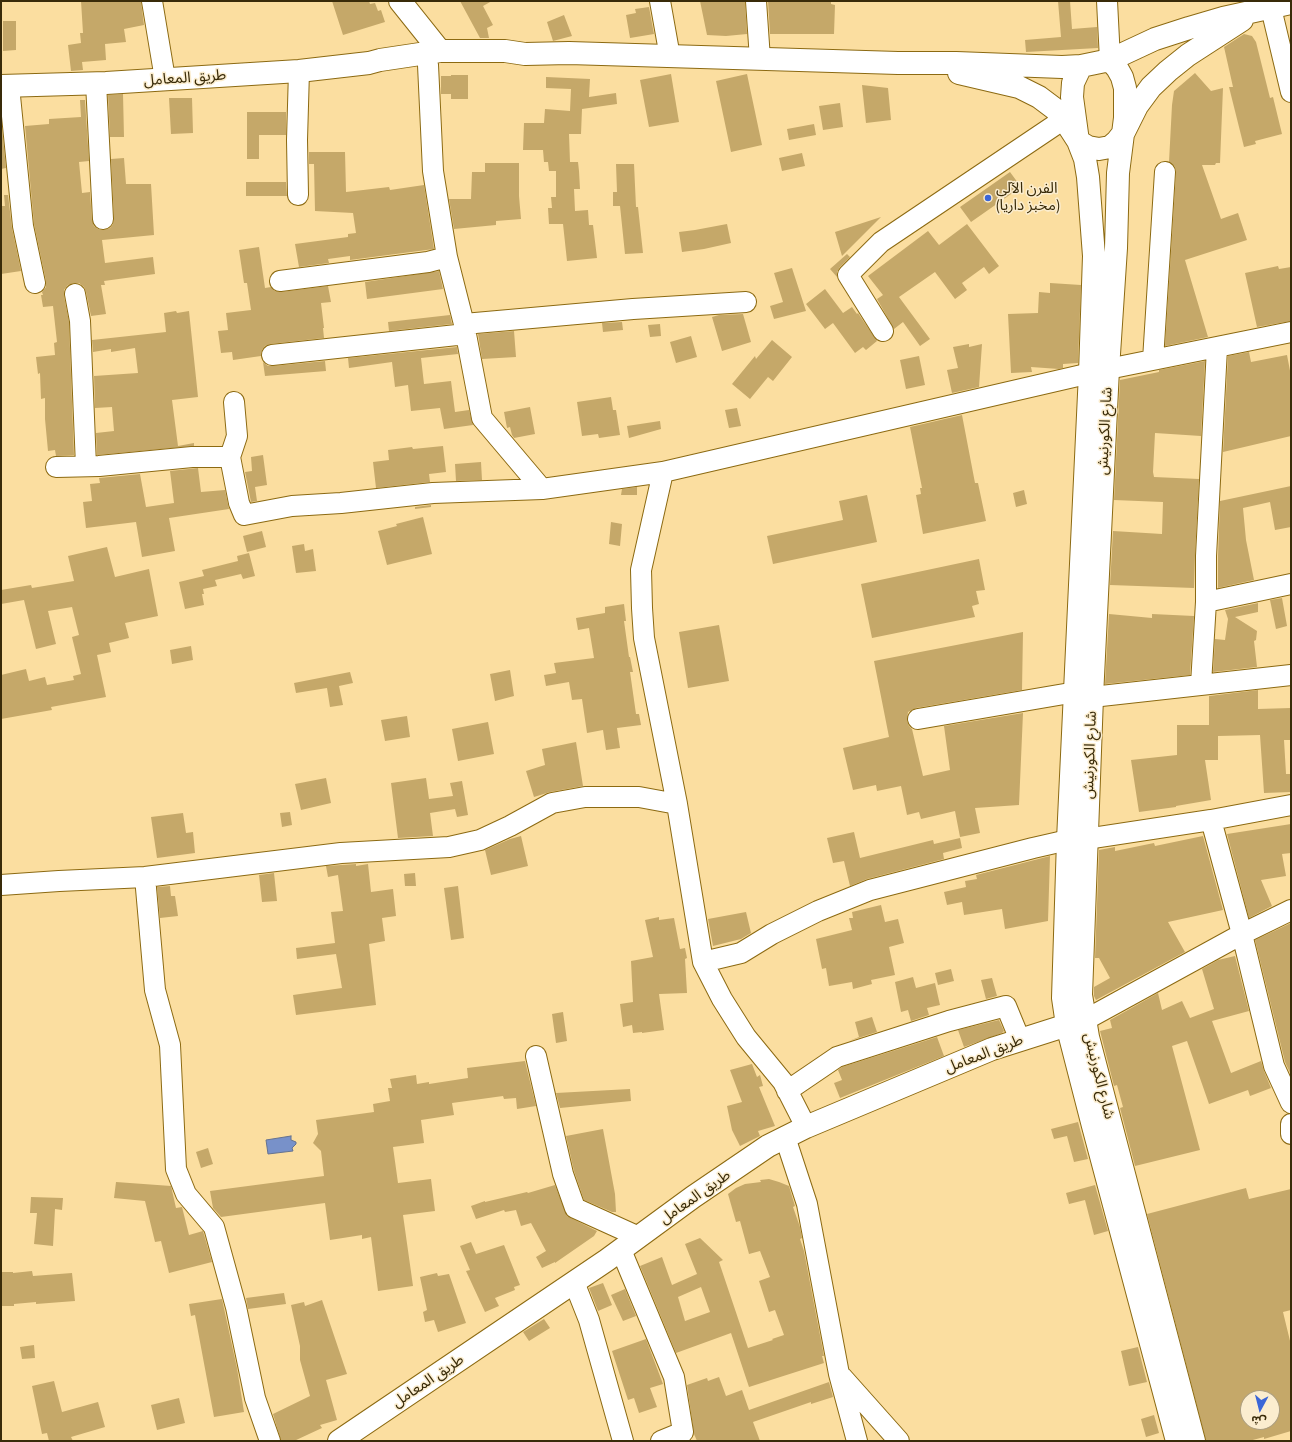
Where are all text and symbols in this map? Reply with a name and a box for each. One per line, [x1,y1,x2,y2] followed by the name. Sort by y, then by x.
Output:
[143,66,227,90] street label: طريق المعامل
[996,180,1059,215] place label: الفرن الآلي (مخبز داريا)
[983,193,993,203] marker: الفرن الآلي (مخبز داريا)
[1094,386,1116,476] street label: شارع الكورنيش
[1079,711,1101,799] street label: شارع الكورنيش
[942,1031,1026,1077] street label: طريق المعامل
[1080,1031,1118,1121] street label: شارع الكورنيش
[656,1166,734,1228] street label: طريق المعامل
[389,1350,467,1412] street label: طريق المعامل
[1240,1390,1280,1430] north arrow
[1250,1413,1267,1429] text: ش

